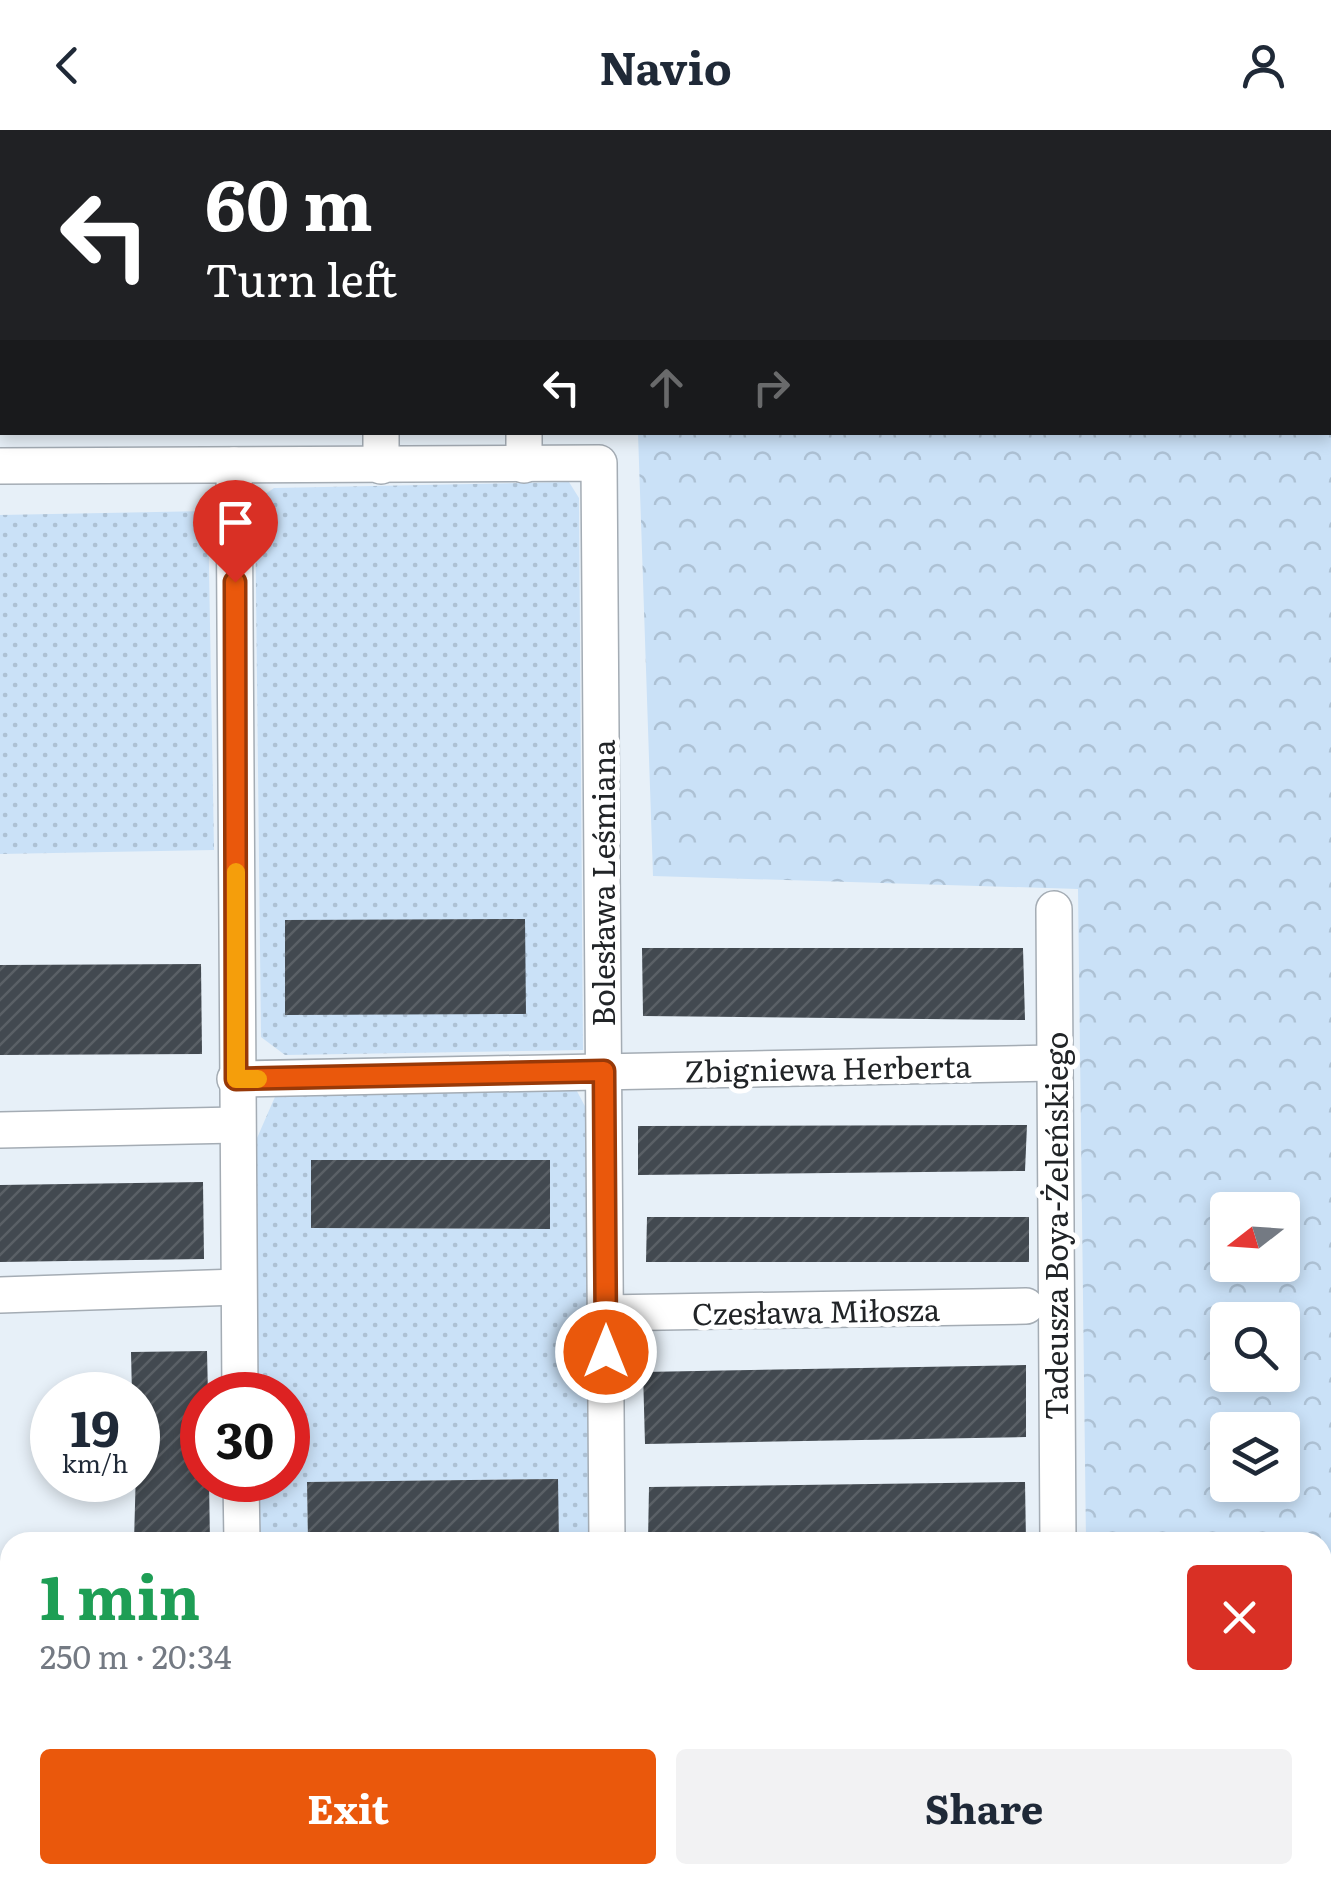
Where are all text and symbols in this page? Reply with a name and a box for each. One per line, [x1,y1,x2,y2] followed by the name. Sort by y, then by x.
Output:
[599,32,732,99] text: Navio
[40,38,95,93] icon: back
[1236,38,1291,93] icon: person
[205,149,373,253] text: 60 m
[40,170,170,300] icon: left
[205,244,397,311] text: Turn left
[534,360,589,415] icon: left
[639,360,694,415] icon: ahead
[744,360,799,415] icon: right
[193,480,278,583] pin
[208,495,263,550] icon: arrive
[580,739,624,1026] street label: Bolesława Leśmiana
[1033,1032,1077,1420] street label: Tadeusza Boya-Żeleńskiego
[684,1042,973,1091] street label: Zbigniewa Herberta
[1210,1192,1300,1282] north arrow
[1210,1192,1300,1502] map controls
[692,1286,941,1334] street label: Czesława Miłosza
[554,1300,658,1404] position arrow
[1210,1302,1300,1392] button: search
[180,1372,310,1502] speed limit sign: 30
[70,1388,120,1462] text: 19
[1210,1412,1300,1502] button: layers
[62,1444,128,1481] text: km/h
[40,1549,200,1638] text: 1 min
[1187,1565,1292,1670] button: close
[40,1631,232,1679] text: 250 m · 20:34
[40,1749,656,1864] button: Exit
[676,1749,1292,1864] button: Share

